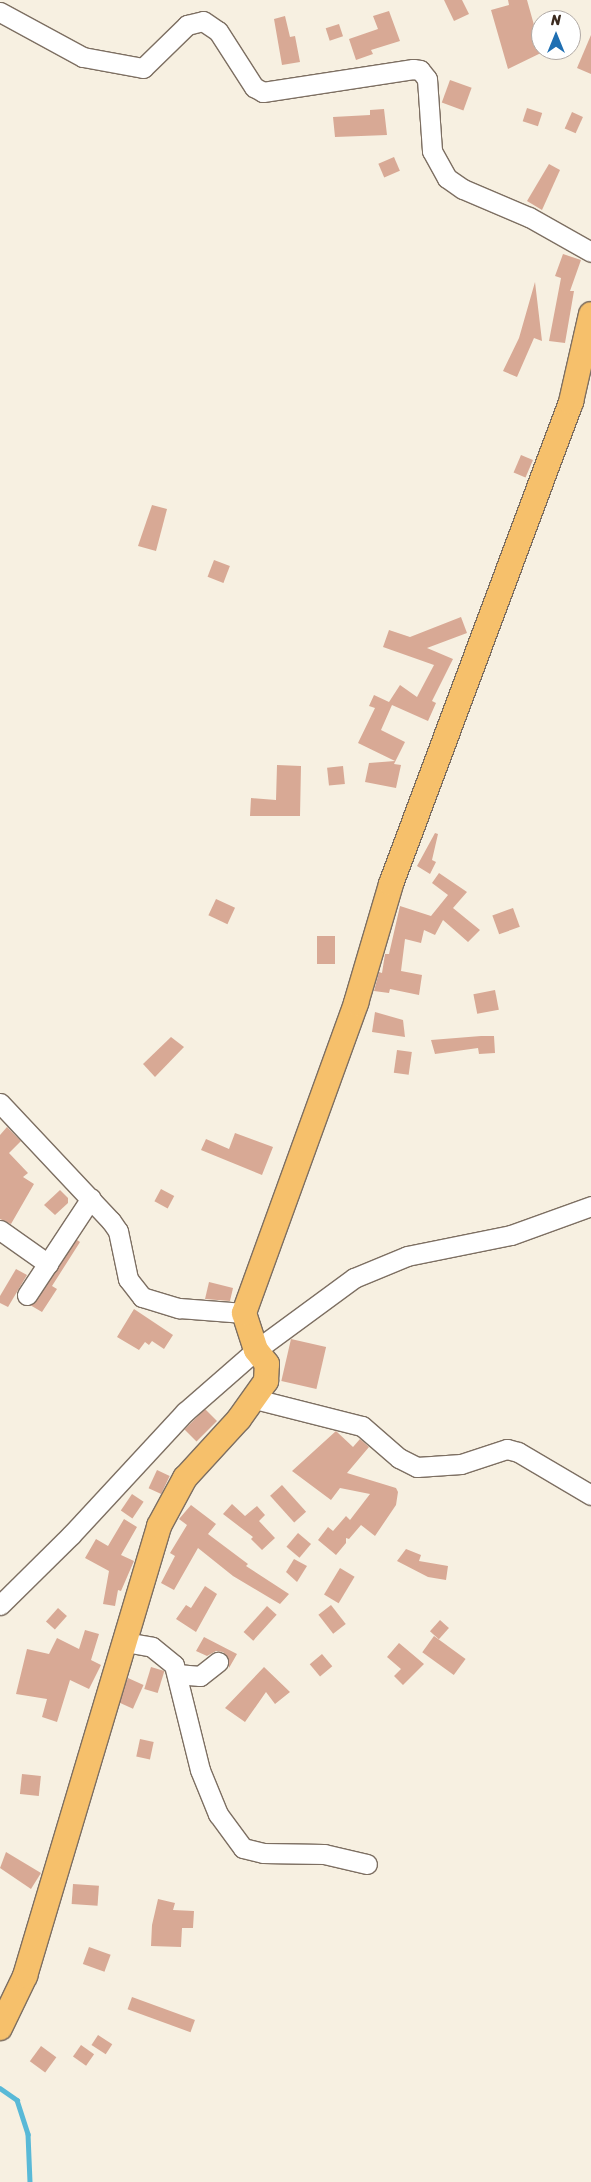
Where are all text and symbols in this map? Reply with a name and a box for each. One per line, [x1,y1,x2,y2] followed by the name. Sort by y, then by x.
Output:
[551,8,561,33] text: N
[531,10,581,60] north arrow

